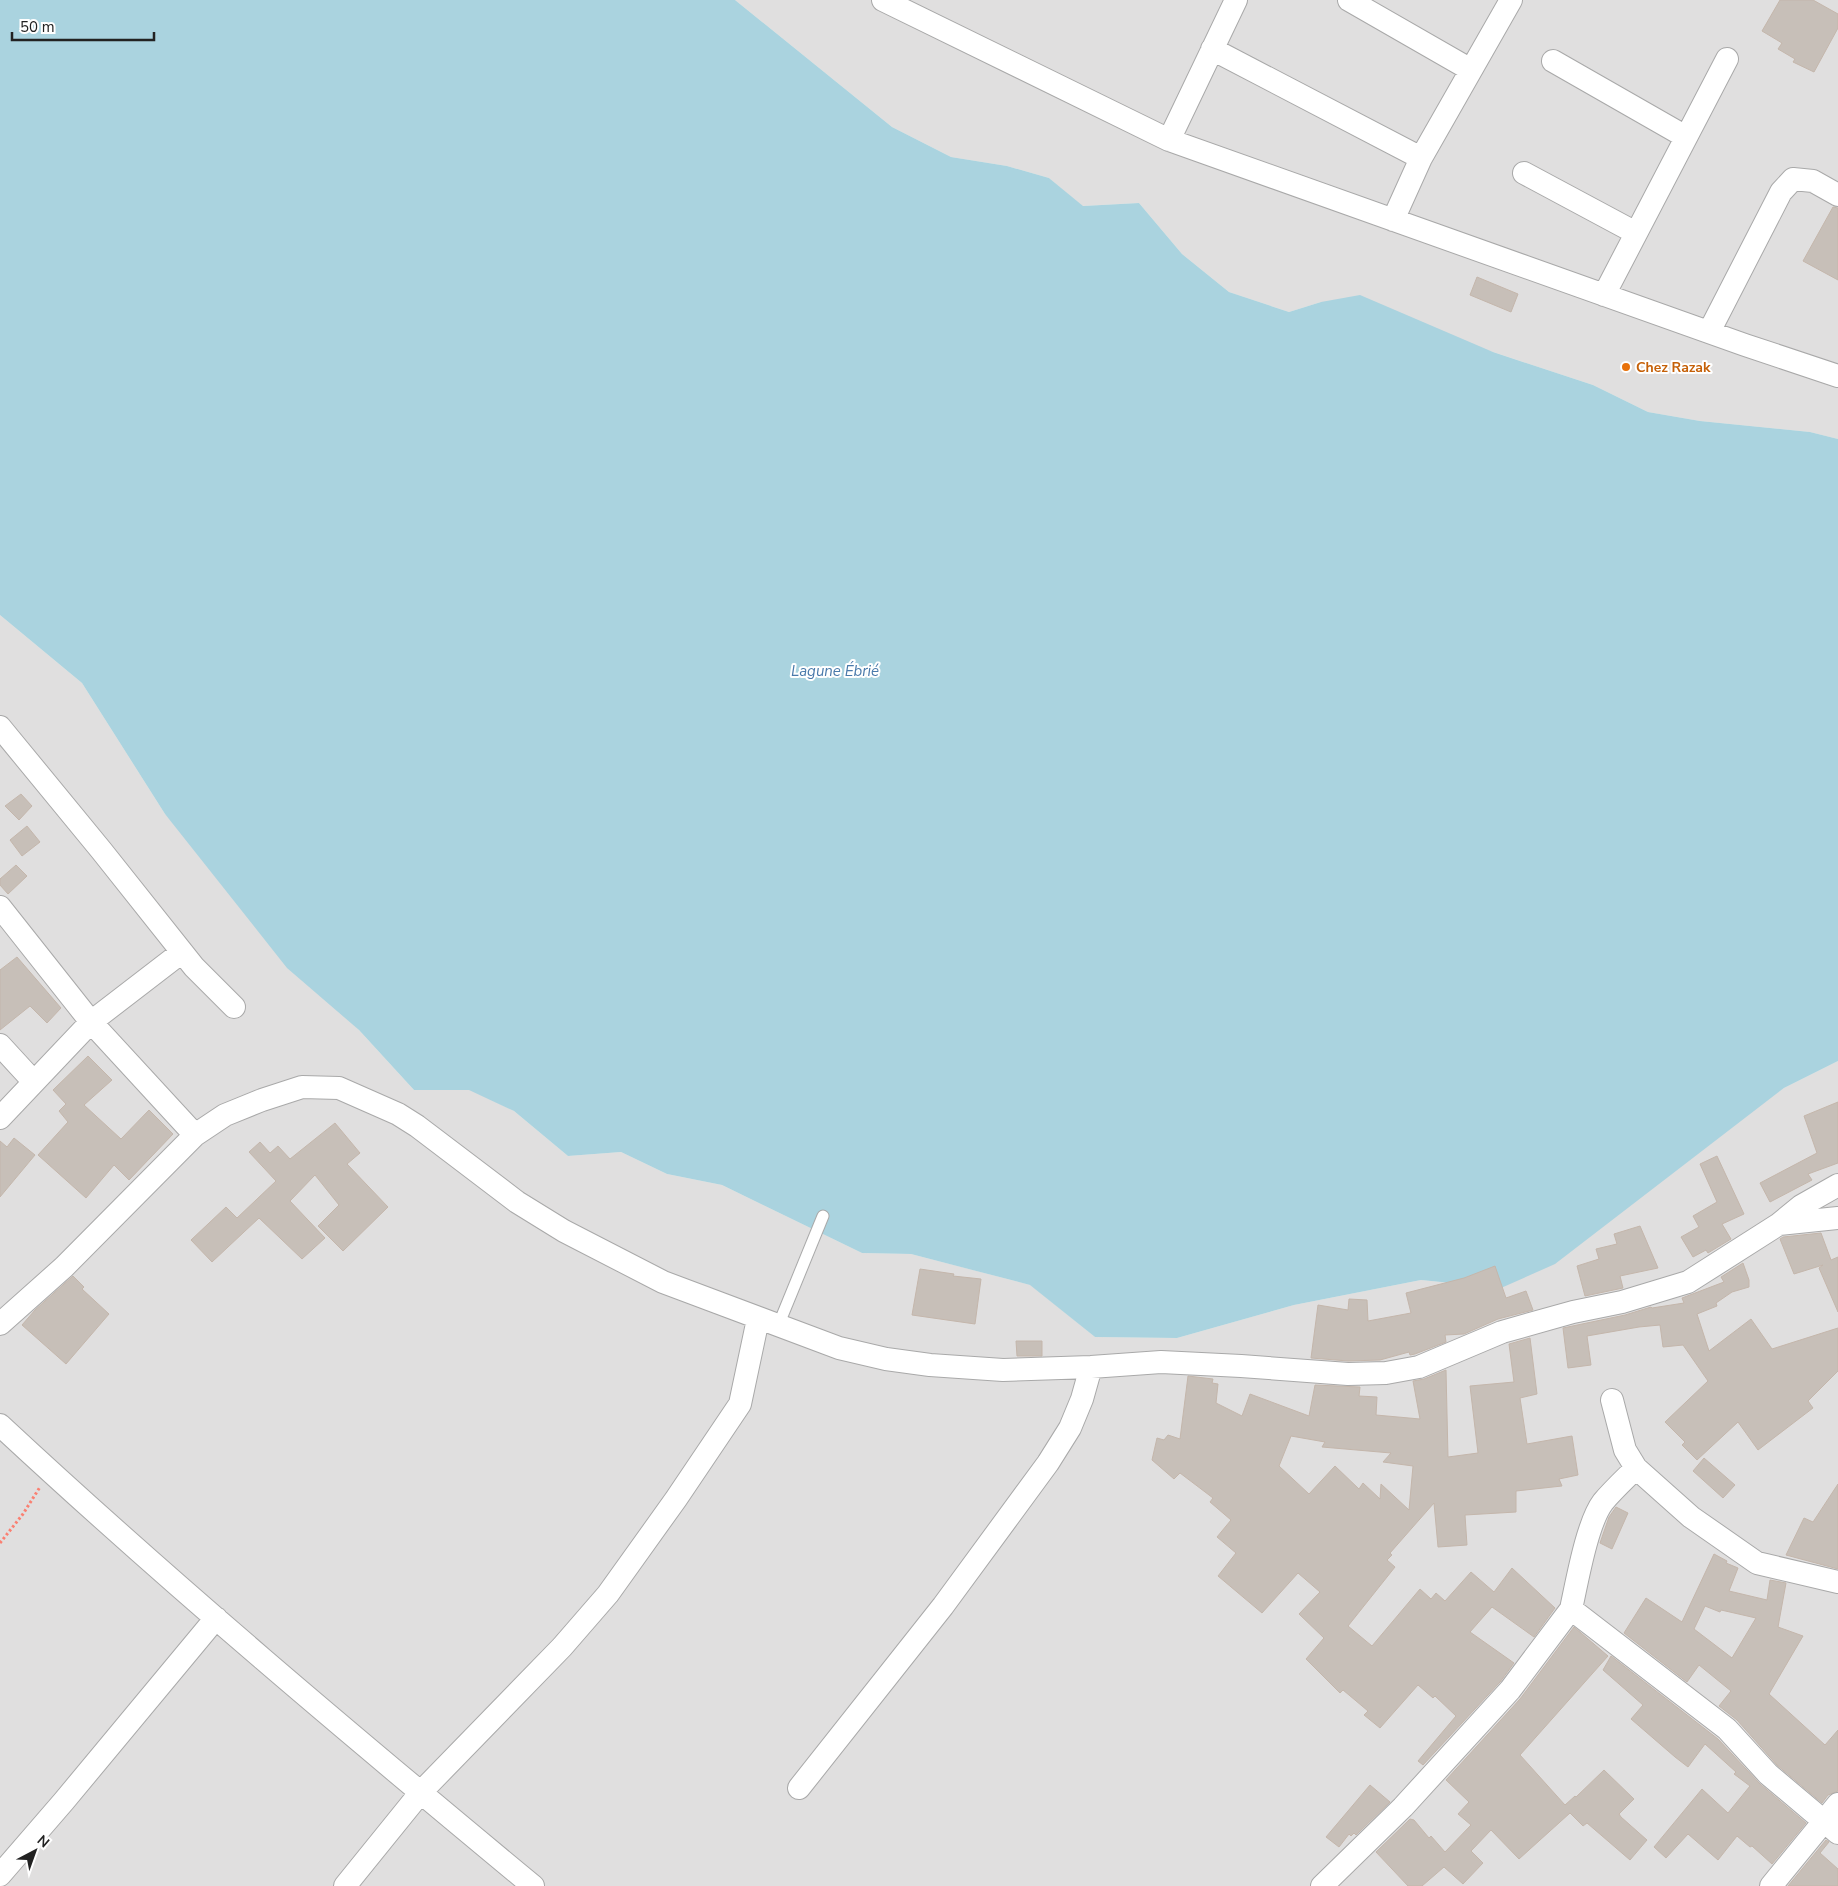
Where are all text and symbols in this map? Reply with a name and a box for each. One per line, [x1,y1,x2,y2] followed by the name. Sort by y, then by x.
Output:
[12,10,155,42] scale bar
[20,17,55,37] text: 50 m
[1636,358,1711,377] place label: Chez Razak
[1620,361,1632,373] marker: Chez Razak
[791,661,879,681] water label: Lagune Ébrié
[10,1826,60,1876] north arrow
[33,1831,53,1852] text: N

